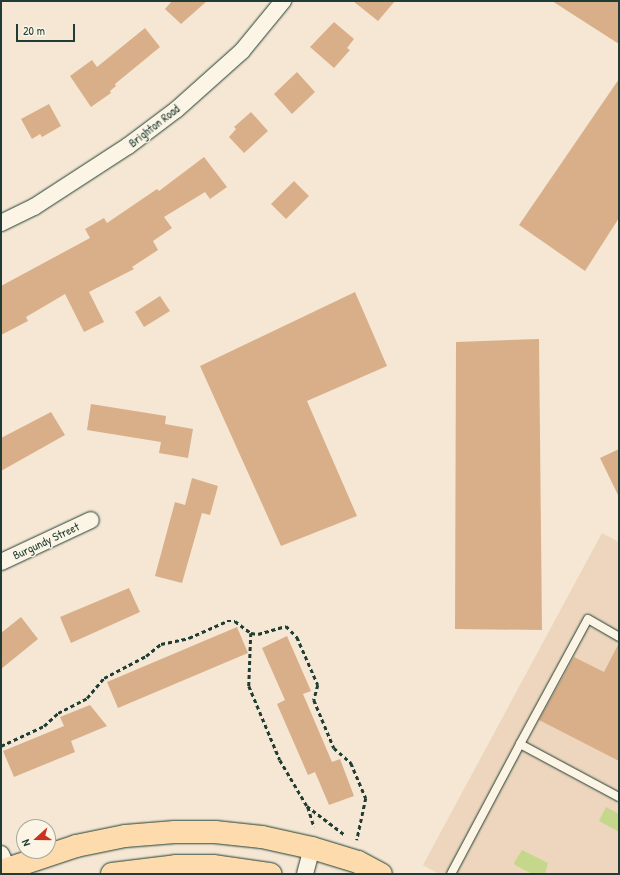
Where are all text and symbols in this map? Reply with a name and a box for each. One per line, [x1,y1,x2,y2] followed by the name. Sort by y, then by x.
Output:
[18,16,77,42] scale bar
[23,22,45,39] text: 20 m
[126,102,182,150] street label: Brighton Road
[11,519,81,563] street label: Burgundy Street
[16,819,56,859] north arrow
[18,838,33,848] text: N

